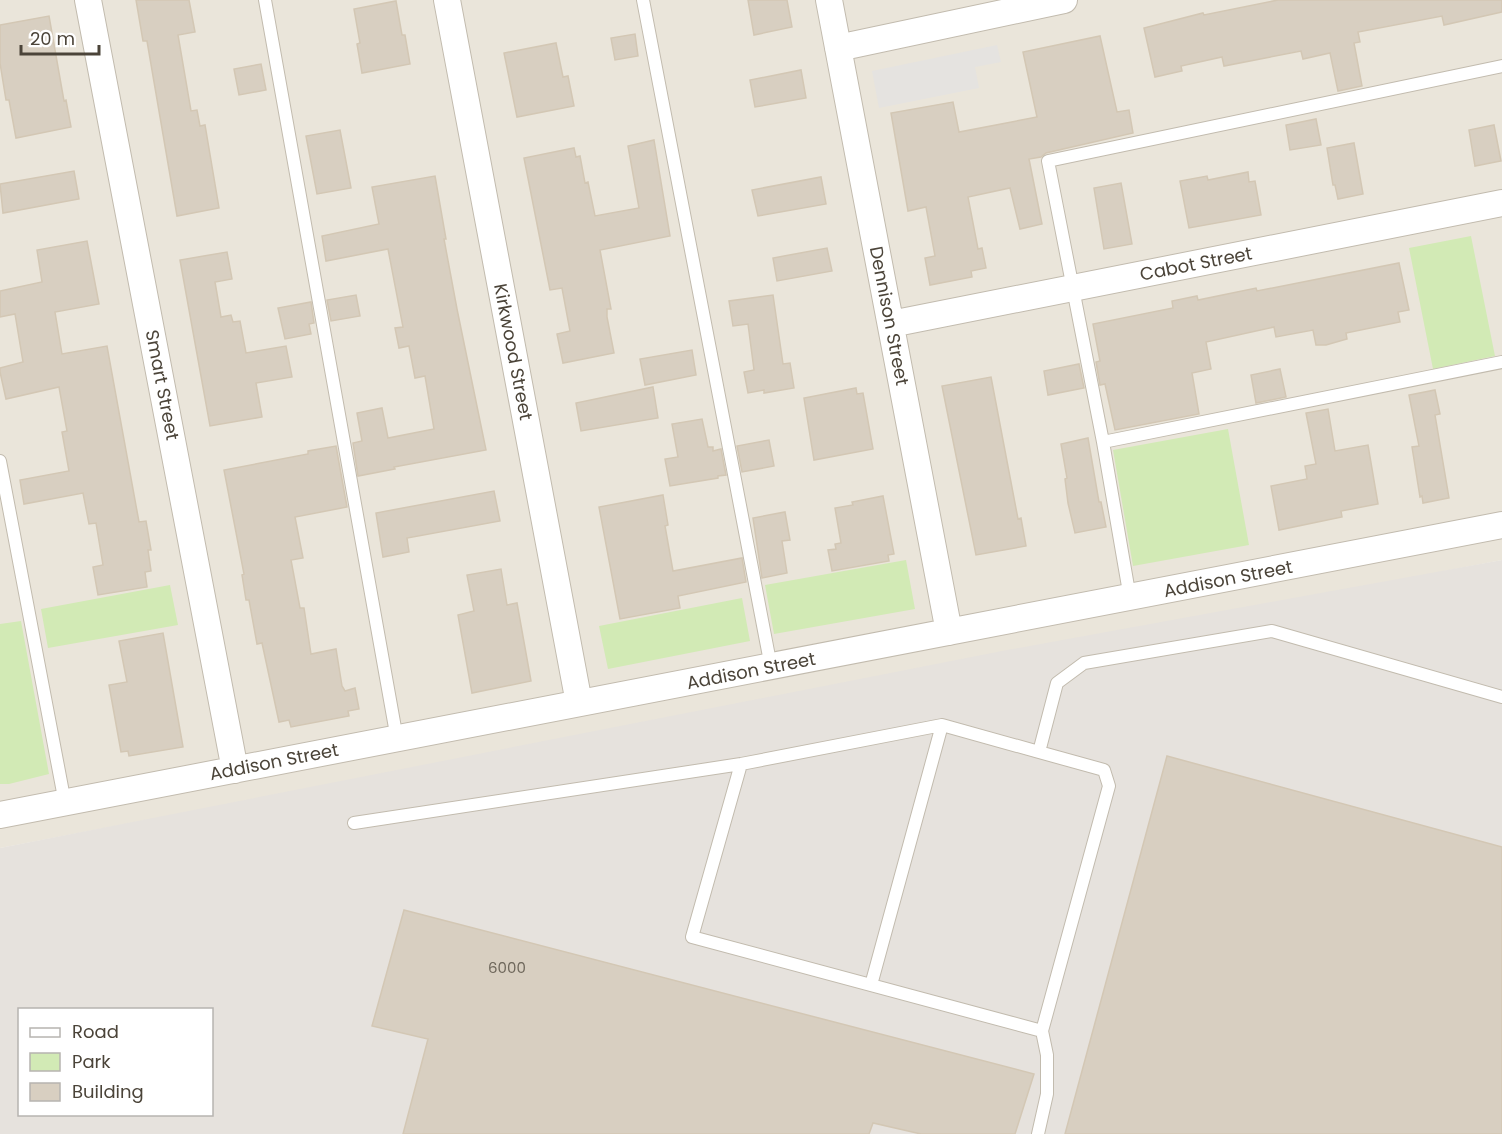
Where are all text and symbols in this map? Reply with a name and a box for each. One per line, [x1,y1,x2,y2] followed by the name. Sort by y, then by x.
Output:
[21,18,99,56] scale bar
[30,26,75,51] text: 20 m
[1138,240,1254,287] street label: Cabot Street
[864,244,915,388] street label: Dennison Street
[488,281,539,422] street label: Kirkwood Street
[140,328,185,442] street label: Smart Street
[1161,554,1295,603] street label: Addison Street
[684,646,818,695] street label: Addison Street
[207,737,341,786] street label: Addison Street
[488,957,526,978] house number: 6000
[18,1008,213,1116] legend
[72,1019,119,1044] text: Road
[72,1049,111,1074] text: Park
[72,1079,144,1104] text: Building

